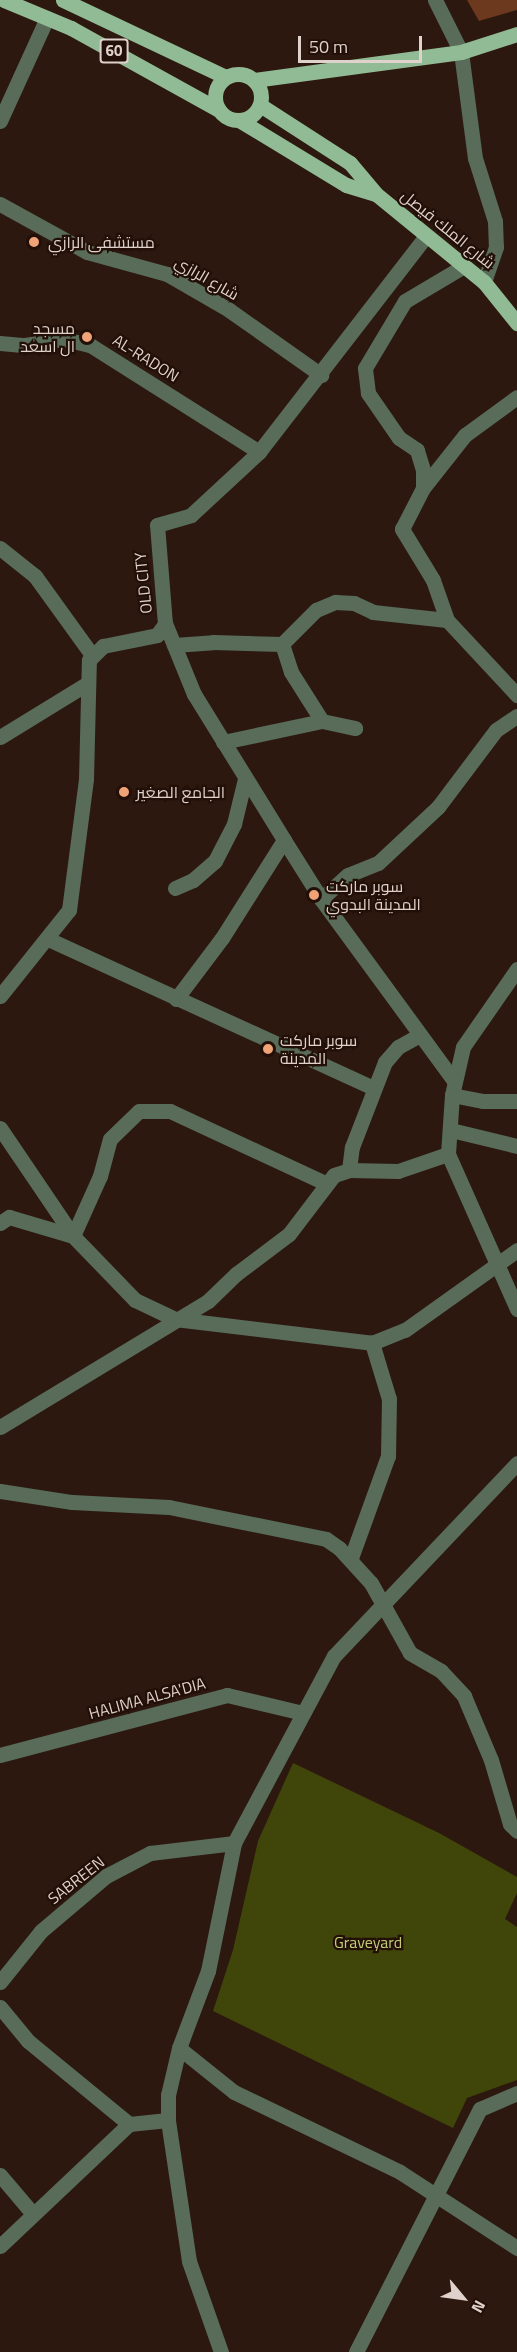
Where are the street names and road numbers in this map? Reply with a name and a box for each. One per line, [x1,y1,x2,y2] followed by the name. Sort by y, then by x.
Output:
[99,39,129,63] road number: 60
[397,185,499,273] street label: شارع الملك فيصل
[172,252,242,304] street label: شارع الرازي
[110,330,182,386] street label: AL-RADON
[130,551,156,615] street label: OLD CITY
[87,1673,207,1723] street label: HALIMA ALSA'DIA
[44,1852,108,1908] street label: SABREEN

